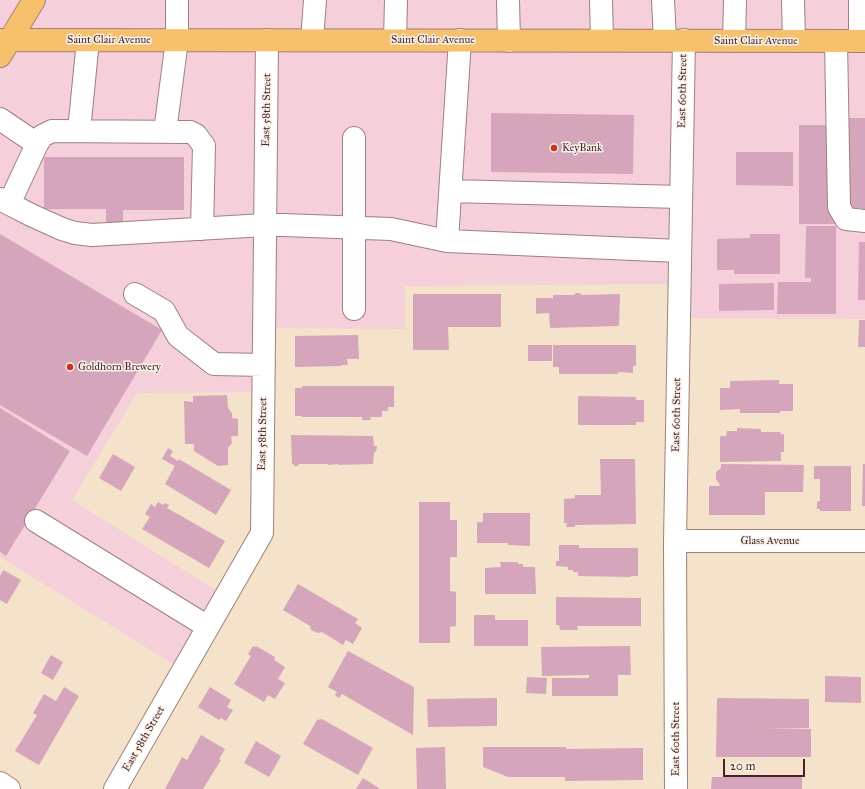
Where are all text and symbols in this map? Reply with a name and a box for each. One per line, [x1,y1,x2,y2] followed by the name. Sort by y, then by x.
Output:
[67,33,151,47] street label: Saint Clair Avenue
[391,33,475,47] street label: Saint Clair Avenue
[714,34,798,48] street label: Saint Clair Avenue
[676,54,690,128] street label: East 60th Street
[260,73,274,147] street label: East 58th Street
[562,141,602,155] place label: KeyBank
[549,143,559,153] marker: KeyBank
[78,360,161,374] place label: Goldhorn Brewery
[65,362,75,372] marker: Goldhorn Brewery
[670,378,684,452] street label: East 60th Street
[256,397,270,471] street label: East 58th Street
[740,534,800,548] street label: Glass Avenue
[669,702,683,776] street label: East 60th Street
[120,704,168,774] street label: East 58th Street
[725,751,807,777] scale bar
[730,759,756,773] text: 20 m

